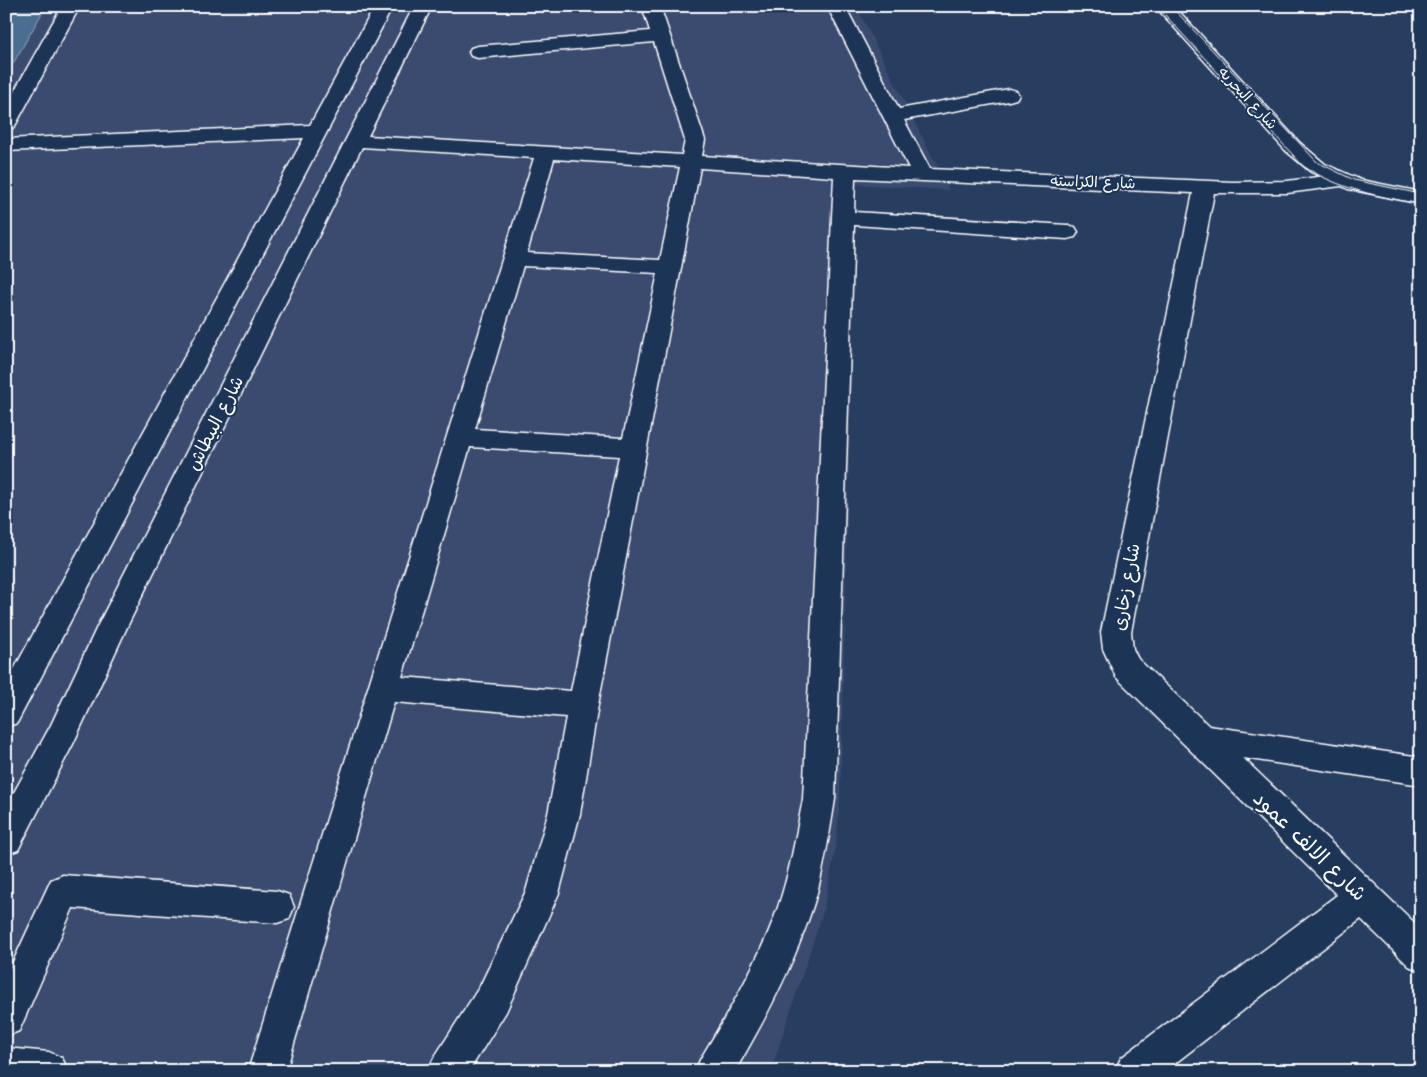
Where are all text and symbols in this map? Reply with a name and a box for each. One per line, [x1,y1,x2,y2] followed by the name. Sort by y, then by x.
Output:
[1214,62,1282,134] street label: شارع البحريه
[1050,171,1136,193] street label: شارع الكراسته
[181,372,249,474] street label: شارع البيطاش
[1106,541,1146,633] street label: شارع زخارى
[1246,785,1373,908] street label: شارع الالف عمود

